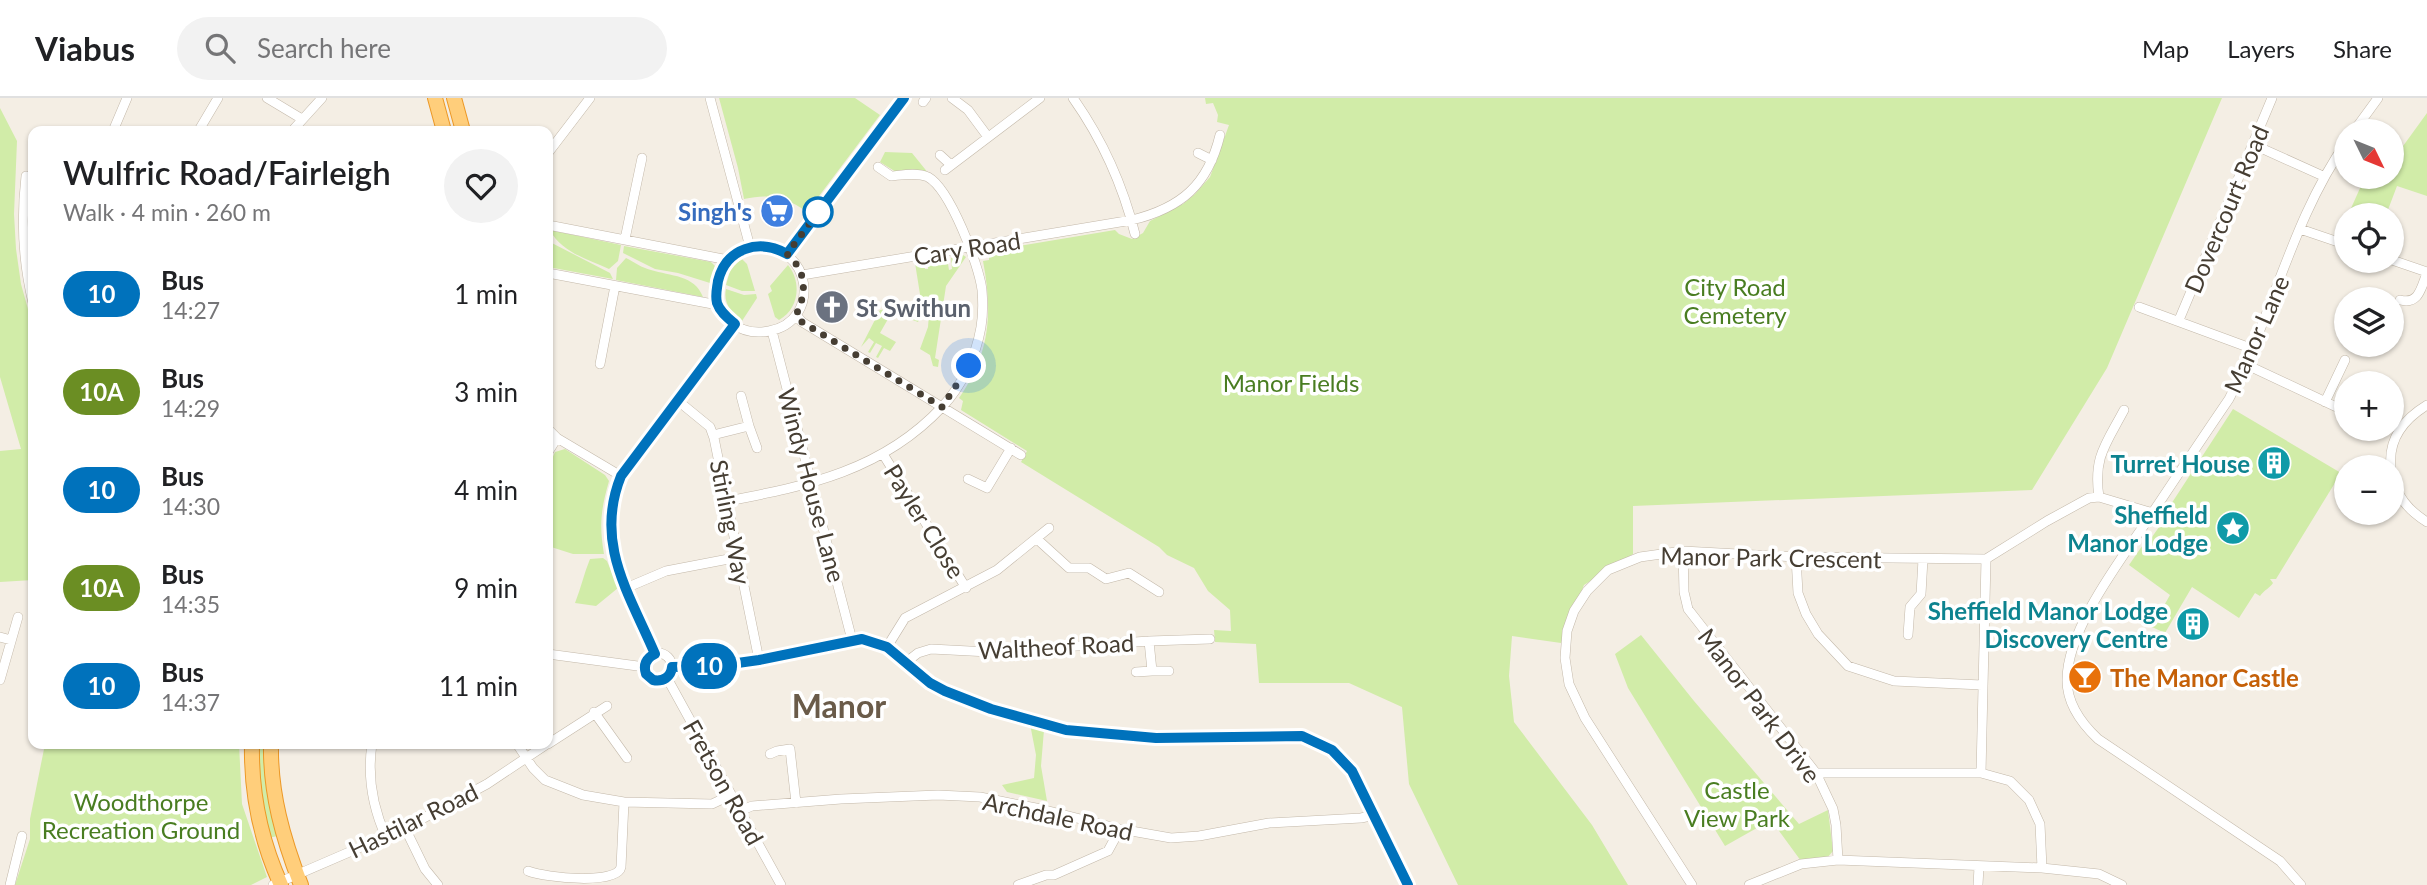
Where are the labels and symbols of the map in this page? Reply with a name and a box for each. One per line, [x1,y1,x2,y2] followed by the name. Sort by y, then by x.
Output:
[2334,119,2404,189] north arrow
[2178,121,2274,297] street label: Dovercourt Road
[758,192,796,230] supermarket icon: Singh's
[678,197,752,226] place label: Singh's
[803,197,833,227] unlabelled marker
[911,225,1023,271] street label: Cary Road
[2217,271,2295,397] street label: Manor Lane
[1683,272,1787,329] park label: City Road Cemetery
[813,288,851,326] church icon: St Swithun
[856,293,971,322] place label: St Swithun
[951,348,986,383] your location
[1223,368,1359,397] park label: Manor Fields
[772,385,852,585] street label: Windy House Lane
[2255,444,2293,482] building icon: Turret House
[2110,449,2250,478] place label: Turret House
[705,457,757,588] street label: Stirling Way
[878,459,972,583] street label: Payler Close
[2067,500,2208,557] place label: Sheffield Manor Lodge
[2214,509,2252,547] place icon: Sheffield Manor Lodge
[1660,541,1882,573] street label: Manor Park Crescent
[1928,596,2168,653] place label: Sheffield Manor Lodge Discovery Centre
[2174,605,2212,643] building icon: Sheffield Manor Lodge Discovery Centre
[1693,622,1827,788] street label: Manor Park Drive
[977,627,1135,665] street label: Waltheof Road
[678,643,740,689] line badge: 10
[2066,658,2104,696] bar icon: The Manor Castle
[2110,663,2299,692] place label: The Manor Castle
[792,686,886,725] district label: Manor
[678,714,770,850] street label: Fretson Road
[1684,775,1791,832] park label: Castle View Park
[344,776,482,864] street label: Hastilar Road
[980,786,1136,846] street label: Archdale Road
[42,787,240,844] park label: Woodthorpe Recreation Ground

